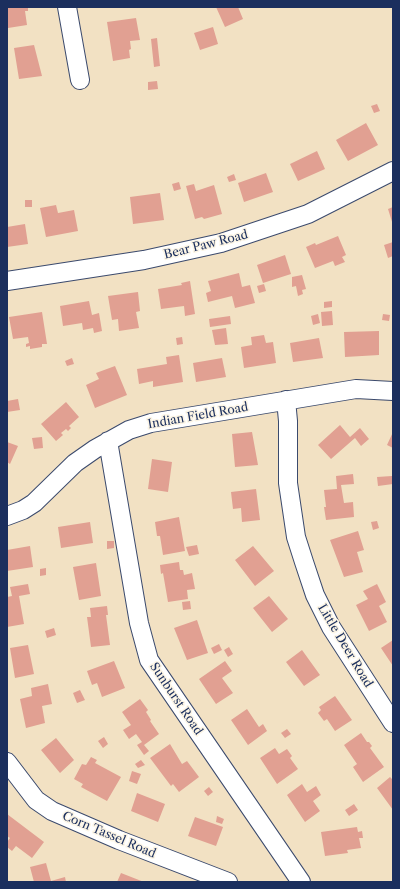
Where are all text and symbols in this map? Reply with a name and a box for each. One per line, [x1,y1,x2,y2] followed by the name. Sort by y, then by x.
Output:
[162,228,250,262] street label: Bear Paw Road
[147,400,249,432] street label: Indian Field Road
[314,602,376,690] street label: Little Deer Road
[147,660,205,738] street label: Sunburst Road
[60,809,158,861] street label: Corn Tassel Road

